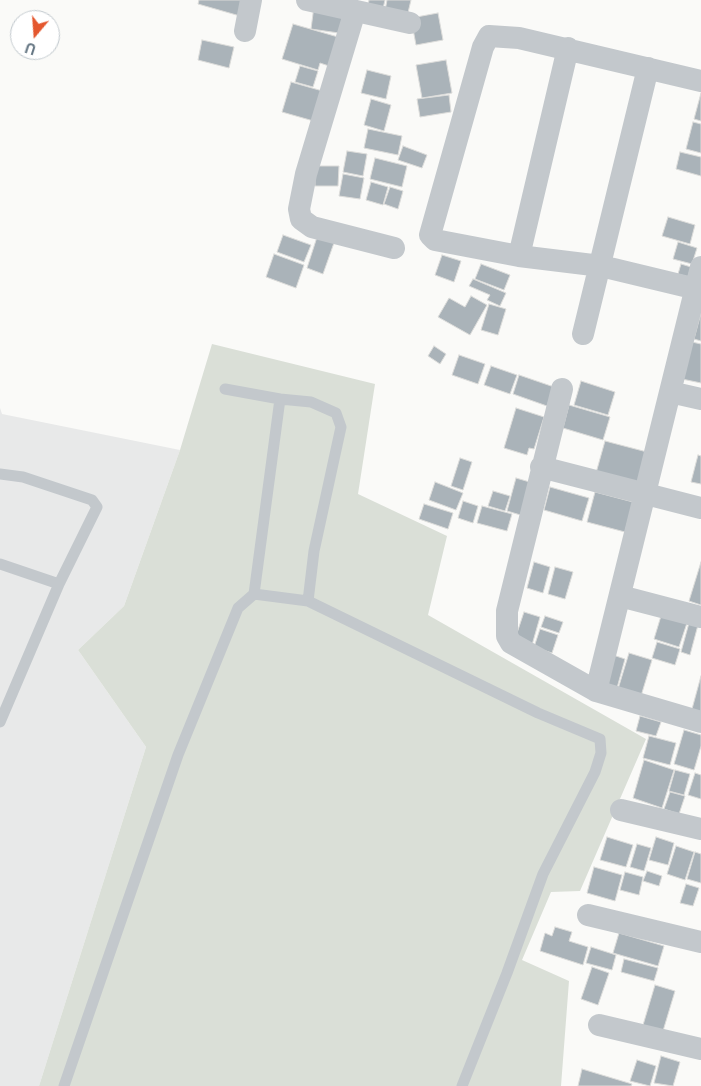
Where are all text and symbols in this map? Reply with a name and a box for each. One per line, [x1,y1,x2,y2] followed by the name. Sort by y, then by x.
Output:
[10,10,60,60] north arrow
[23,39,38,58] text: U

